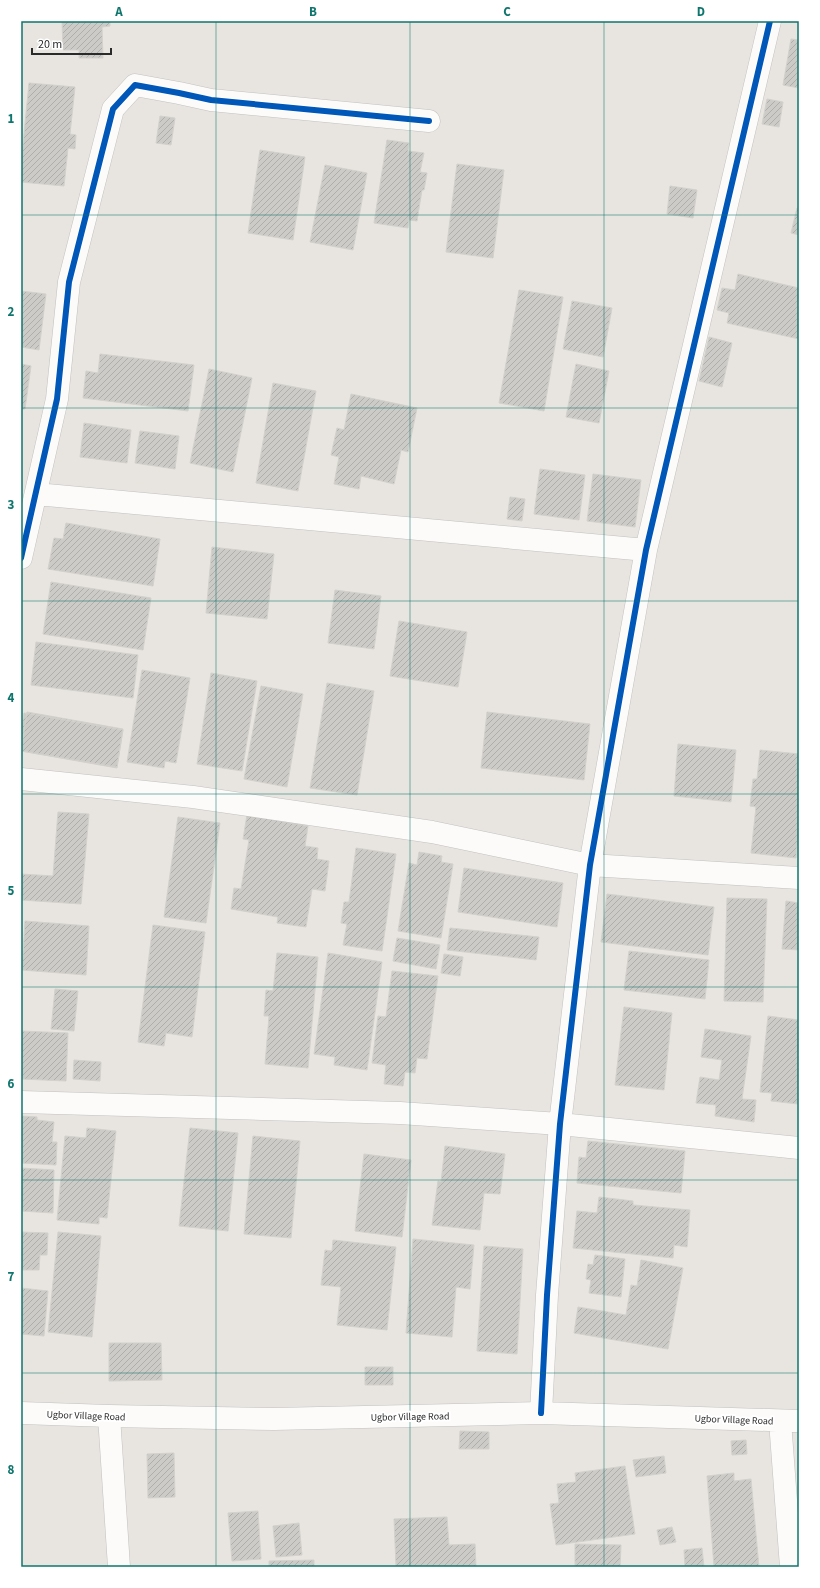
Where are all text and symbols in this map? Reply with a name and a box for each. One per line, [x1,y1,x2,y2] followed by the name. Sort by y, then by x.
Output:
[114,3,123,21] text: A
[309,3,317,21] text: B
[503,3,511,21] text: C
[697,3,705,21] text: D
[32,30,111,56] scale bar
[38,36,62,53] text: 20 m
[8,110,15,128] text: 1
[8,303,15,321] text: 2
[8,496,15,514] text: 3
[8,689,15,707] text: 4
[8,882,15,900] text: 5
[8,1075,15,1093] text: 6
[8,1268,15,1286] text: 7
[46,1408,126,1424] street label: Ugbor Village Road
[370,1409,450,1425] street label: Ugbor Village Road
[694,1412,774,1428] street label: Ugbor Village Road
[8,1461,15,1479] text: 8

